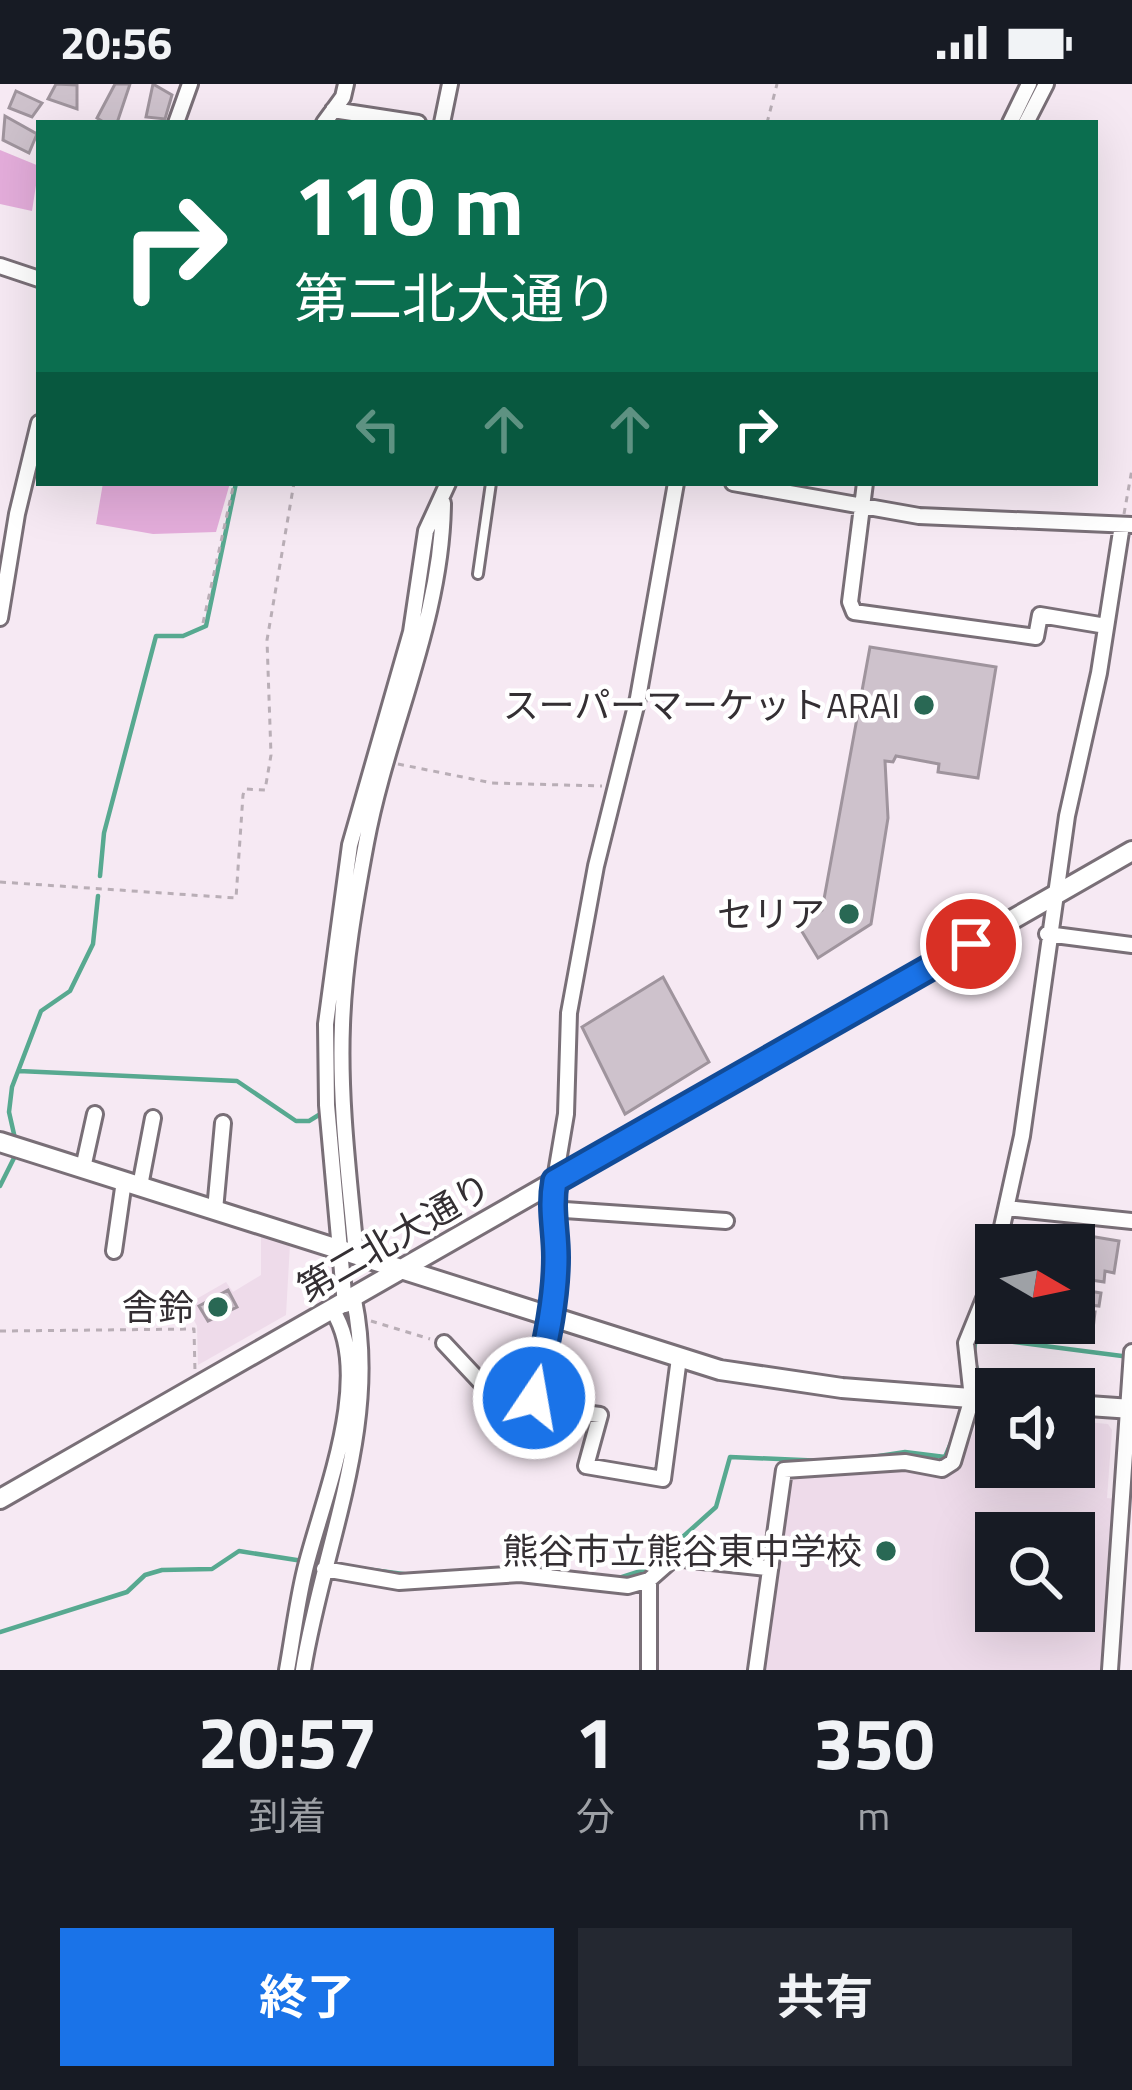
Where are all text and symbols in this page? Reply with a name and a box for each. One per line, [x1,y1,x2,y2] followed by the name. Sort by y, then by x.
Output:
[60,8,172,76] text: 20:56
[294,140,524,268] text: 110 m
[96,168,252,324] icon: right
[294,257,618,339] text: 第二北大通り
[345,396,411,462] icon: left
[471,396,537,462] icon: ahead
[597,396,663,462] icon: ahead
[723,396,789,462] icon: right
[503,677,900,732] place label: スーパーマーケットARAI
[911,692,937,718] marker: スーパーマーケットARAI
[717,886,825,941] place label: セリア
[920,893,1022,995] pin
[836,901,862,927] marker: セリア
[938,911,1004,977] icon: arrive
[286,1159,501,1314] street label: 第二北大通り
[975,1224,1095,1344] north arrow
[975,1224,1095,1632] map controls
[122,1279,194,1334] place label: 舎鈴
[205,1294,231,1320] marker: 舎鈴
[471,1335,597,1461] position arrow
[975,1368,1095,1488] button: sound
[975,1512,1095,1632] button: search
[502,1523,862,1578] place label: 熊谷市立熊谷東中学校
[873,1538,899,1564] marker: 熊谷市立熊谷東中学校
[198,1686,377,1796] text: 20:57
[575,1686,616,1796] text: 1
[813,1687,934,1797] text: 350
[249,1786,327,1845] text: 到着
[576,1786,615,1845] text: 分
[857,1786,890,1845] text: m
[60,1928,554,2066] button: 終了
[578,1928,1072,2066] button: 共有

